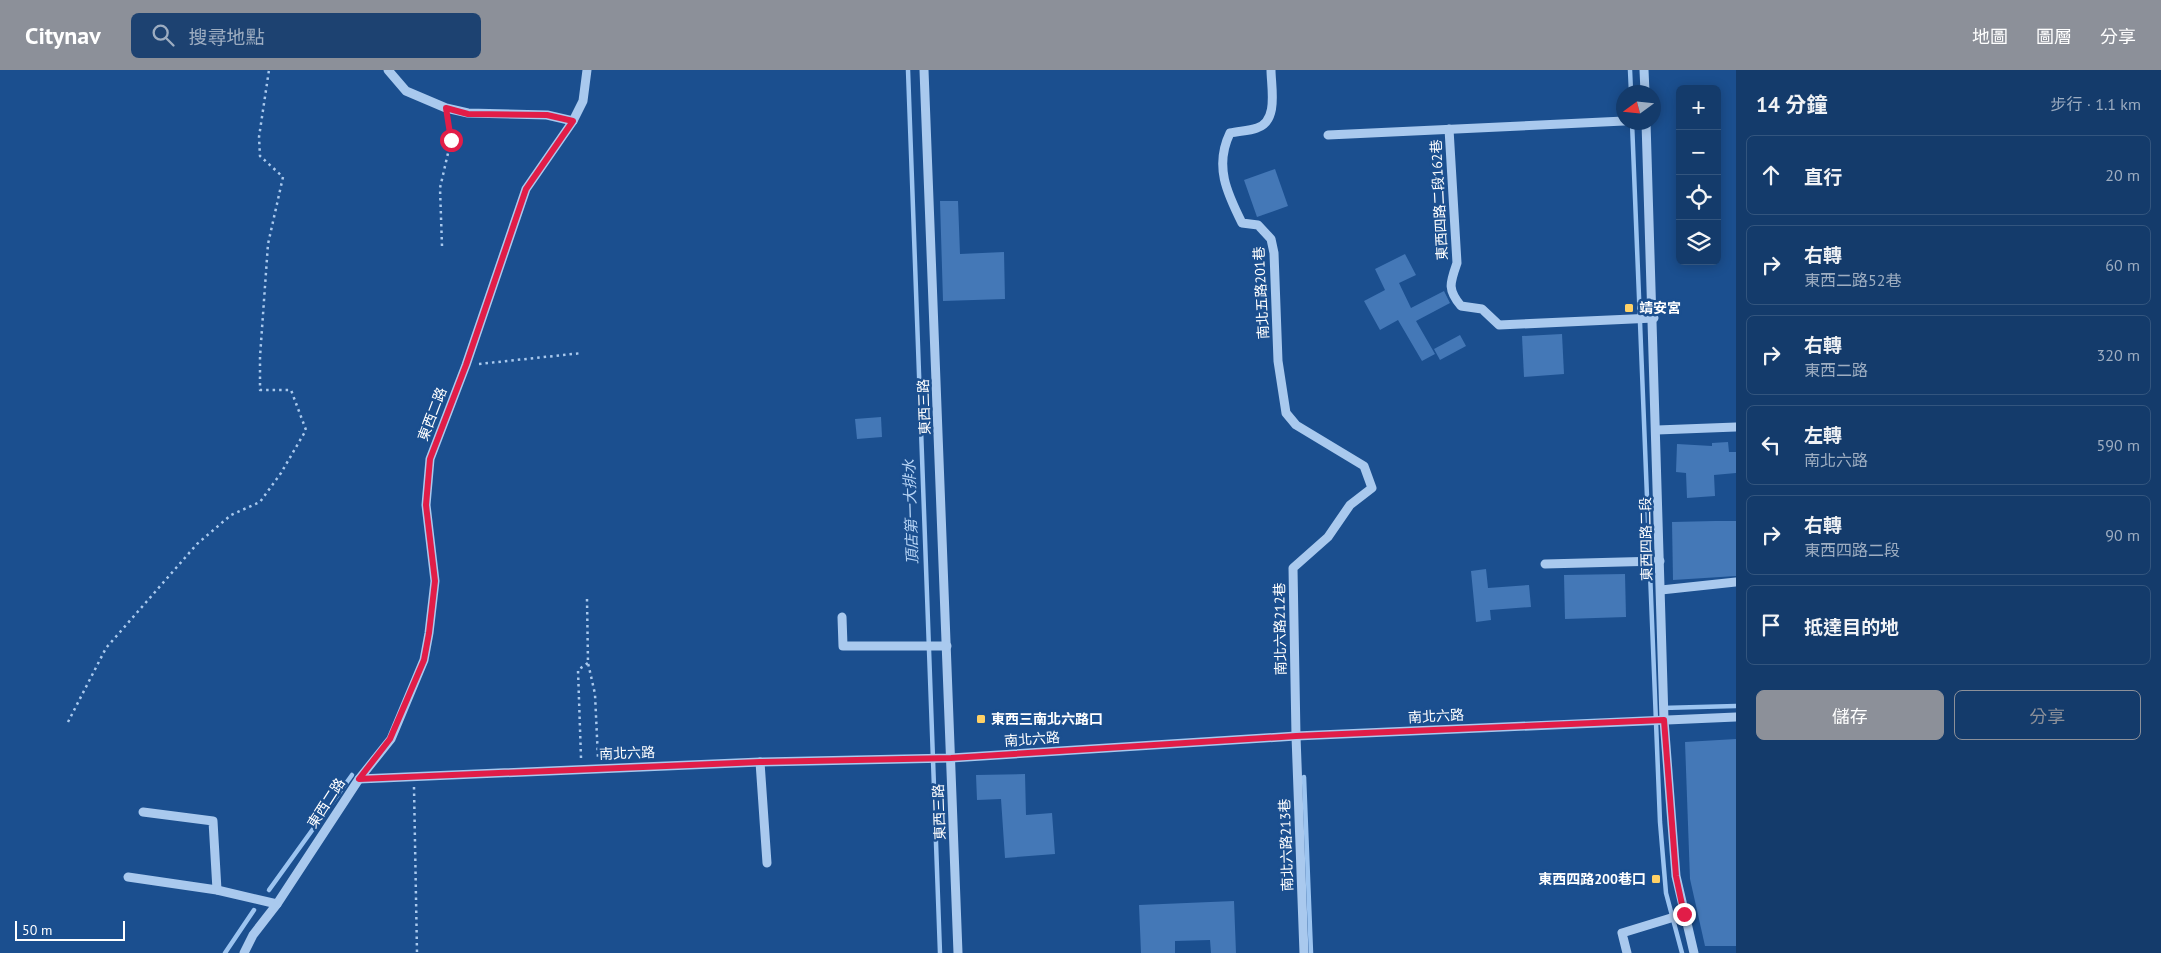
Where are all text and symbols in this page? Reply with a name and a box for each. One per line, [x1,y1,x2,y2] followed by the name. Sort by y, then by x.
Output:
[131,13,481,58] search box
[25,20,101,51] text: Citynav
[149,21,177,49] icon: search
[189,25,265,49] text: 搜尋地點
[1972,25,2008,48] text: 地圖
[2036,25,2072,48] text: 圖層
[2100,25,2136,48] text: 分享
[1616,85,1661,130] north arrow
[1676,85,1721,265] map controls
[1676,85,1721,130] button: +
[1756,91,1827,118] text: 14 分鐘
[2050,94,2141,114] text: 步行 · 1.1 km
[440,129,463,152] route start
[1676,130,1721,175] button: −
[1427,139,1451,261] street label: 東西四路二段162巷
[1757,161,1785,189] icon: ahead
[1804,165,1842,189] text: 直行
[2105,165,2140,185] text: 20 m
[1676,175,1721,220] button: locate
[1676,220,1721,265] button: layers
[1804,243,1842,267] text: 右轉
[1250,246,1272,340] street label: 南北五路201巷
[1757,251,1785,279] icon: right
[2105,255,2140,275] text: 60 m
[1804,270,1901,290] text: 東西二路52巷
[1639,299,1681,317] place label: 靖安宮
[1623,302,1635,314] marker: 靖安宮
[1804,333,1842,357] text: 右轉
[1757,341,1785,369] icon: right
[2097,345,2140,365] text: 320 m
[1804,360,1868,380] text: 東西二路
[914,379,934,435] street label: 東西三路
[414,385,450,443] street label: 東西二路
[1804,423,1842,447] text: 左轉
[1757,431,1785,459] icon: left
[2097,435,2140,455] text: 590 m
[1804,450,1868,470] text: 南北六路
[899,458,922,565] water label: 頂店第一大排水
[1636,497,1656,581] street label: 東西四路二段
[1804,513,1842,537] text: 右轉
[1757,521,1785,549] icon: right
[2105,525,2140,545] text: 90 m
[1804,540,1900,560] text: 東西四路二段
[1270,582,1290,676] street label: 南北六路212巷
[1757,611,1785,639] icon: arrive
[1804,615,1899,639] text: 抵達目的地
[1756,690,1944,740] button: 儲存
[1954,690,2141,740] button: 分享
[1408,706,1464,726] street label: 南北六路
[991,710,1103,728] place label: 東西三南北六路口
[975,713,987,725] marker: 東西三南北六路口
[1003,728,1061,750] street label: 南北六路
[599,743,655,763] street label: 南北六路
[303,775,349,831] street label: 東西二路
[929,784,949,840] street label: 東西三路
[1275,798,1297,892] street label: 南北六路213巷
[1538,870,1646,888] place label: 東西四路200巷口
[1650,873,1662,885] marker: 東西四路200巷口
[1673,903,1696,926] route end
[15,918,125,941] scale bar
[22,921,52,939] text: 50 m

